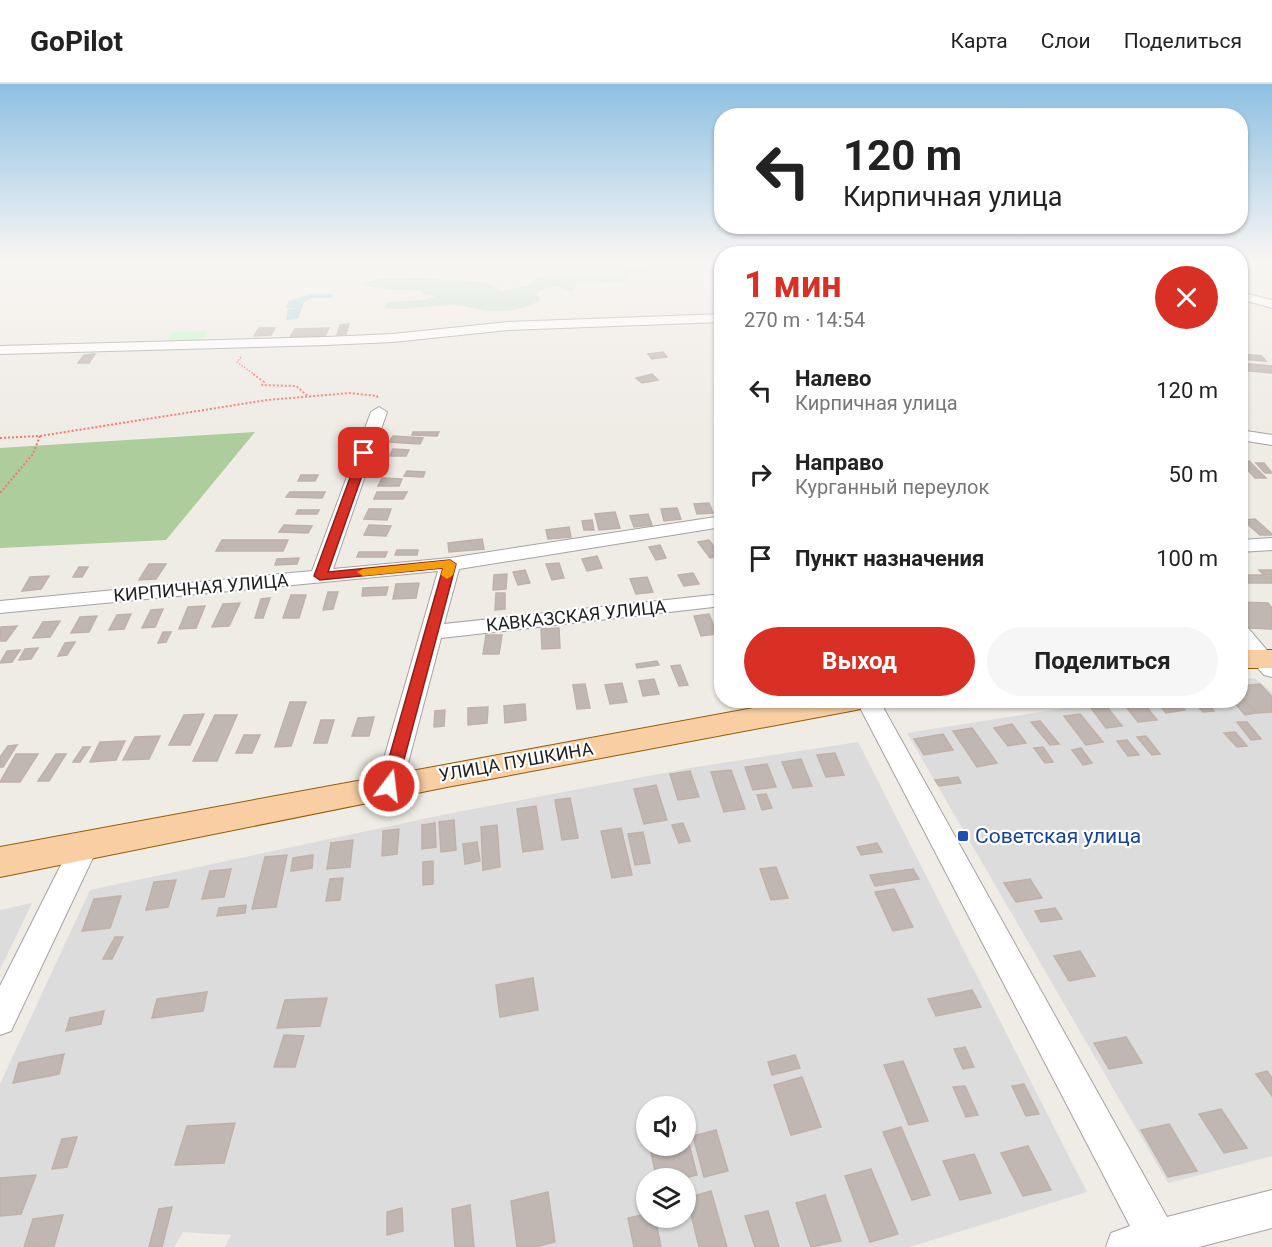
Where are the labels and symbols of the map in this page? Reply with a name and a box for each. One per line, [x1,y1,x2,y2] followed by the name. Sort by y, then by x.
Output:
[338,427,389,478] pin
[113,569,290,606] street label: КИРПИЧНАЯ УЛИЦА
[485,596,667,635] street label: КАВКАЗСКАЯ УЛИЦА
[437,738,595,785] street label: УЛИЦА ПУШКИНА
[357,754,421,818] position arrow
[975,824,1141,848] place label: Советская улица
[956,829,970,843] marker: Советская улица

